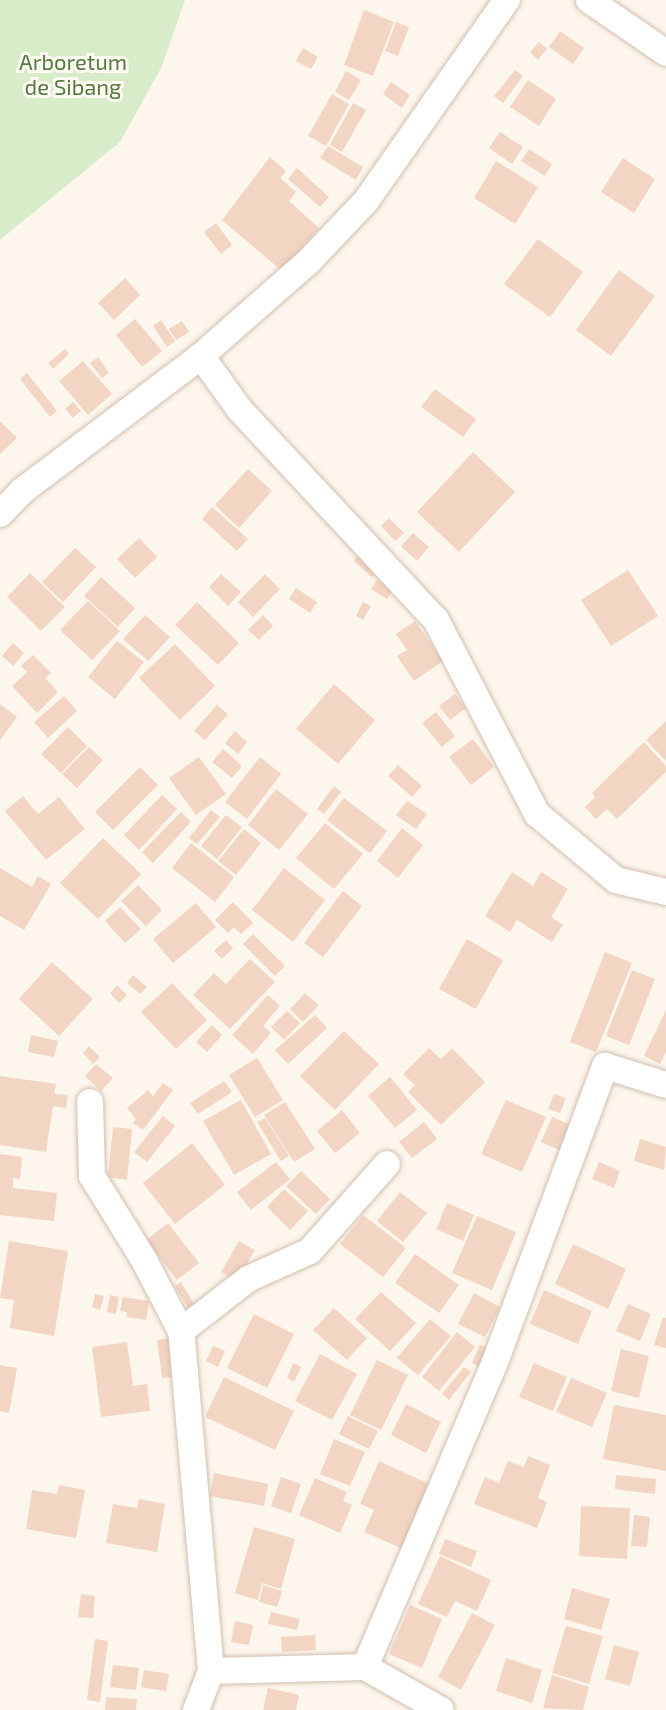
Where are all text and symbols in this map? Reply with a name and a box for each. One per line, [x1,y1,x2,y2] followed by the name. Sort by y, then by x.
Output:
[19,48,127,100] park label: Arboretum de Sibang

